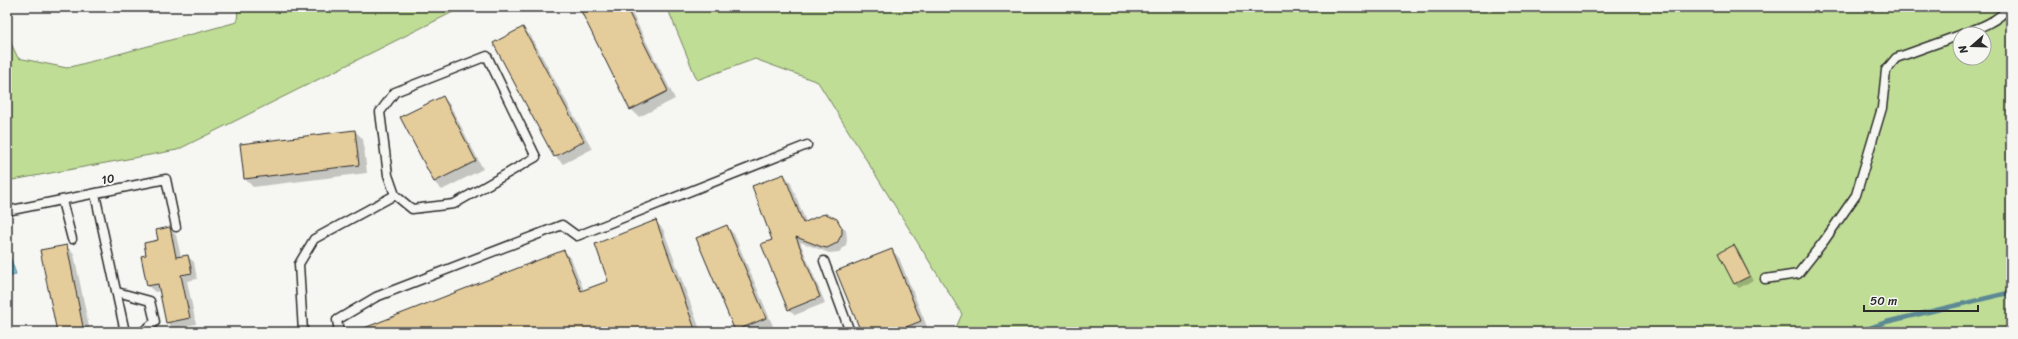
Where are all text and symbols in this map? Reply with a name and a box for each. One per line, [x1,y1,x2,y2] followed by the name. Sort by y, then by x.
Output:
[1952,26,1992,66] north arrow
[1953,42,1974,57] text: N
[99,167,117,191] street label: 10
[1864,287,1978,313] scale bar
[1870,290,1897,312] text: 50 m

